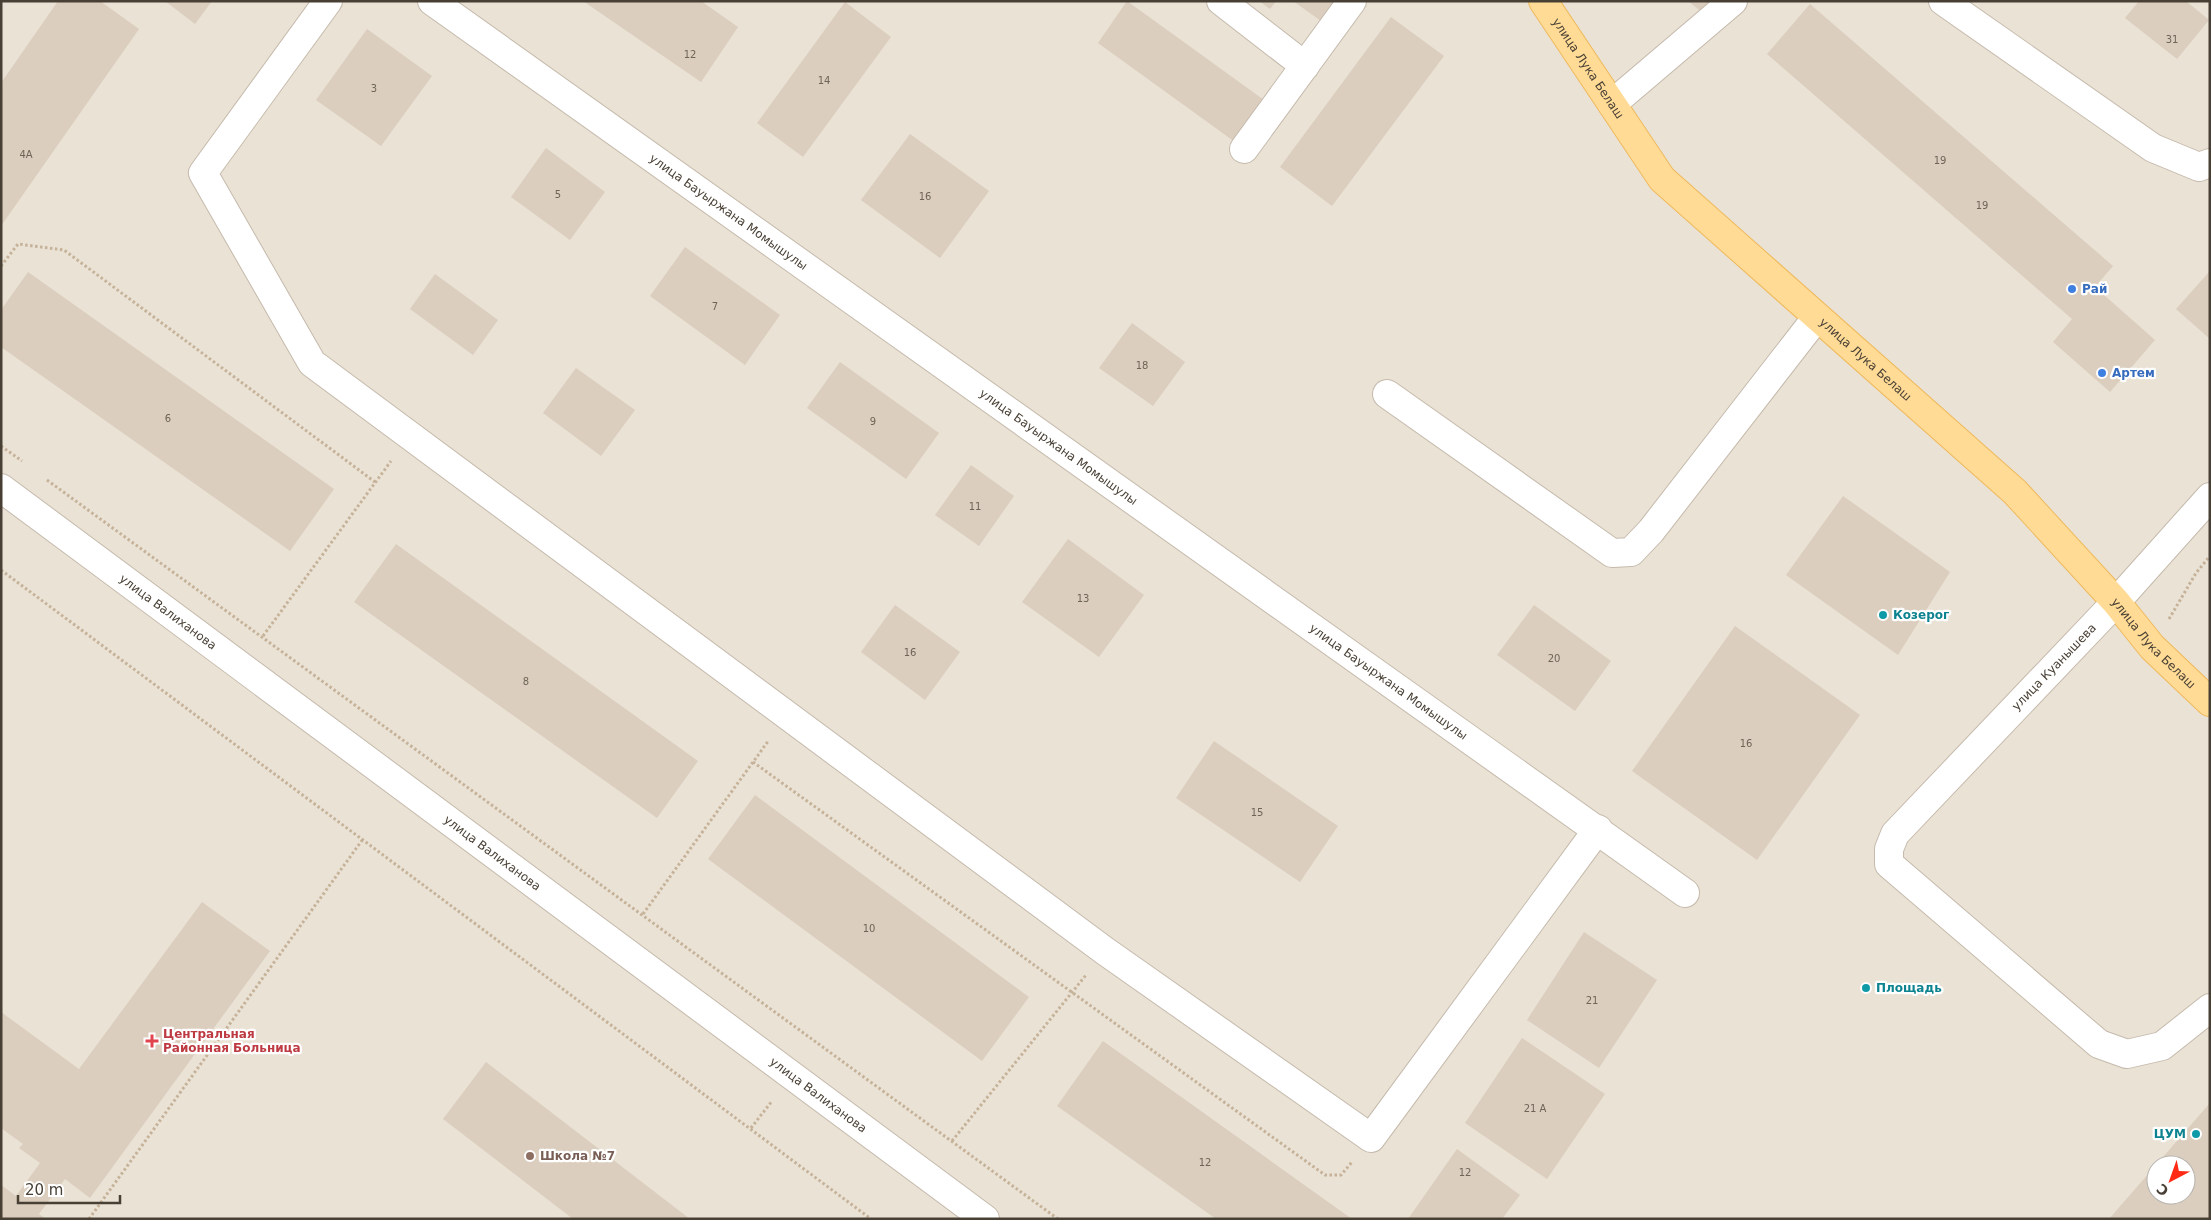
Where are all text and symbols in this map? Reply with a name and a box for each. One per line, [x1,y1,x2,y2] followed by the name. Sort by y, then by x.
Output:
[1549,15,1627,121] street label: улица Лука Белаш
[2166,34,2178,45] house number: 31
[684,49,696,60] house number: 12
[818,75,830,86] house number: 14
[371,83,377,94] house number: 3
[19,149,33,160] house number: 4А
[647,151,810,273] street label: улица Бауыржана Момышулы
[1934,155,1946,166] house number: 19
[555,189,561,200] house number: 5
[919,191,931,202] house number: 16
[1976,200,1988,211] house number: 19
[2082,282,2107,296] place label: Рай
[2066,283,2078,295] marker: Рай
[712,301,718,312] house number: 7
[1817,315,1914,404] street label: улица Лука Белаш
[1136,360,1148,371] house number: 18
[2112,366,2155,380] place label: Артем
[2096,367,2108,379] marker: Артем
[977,386,1140,508] street label: улица Бауыржана Момышулы
[165,413,171,424] house number: 6
[870,416,876,427] house number: 9
[969,501,981,512] house number: 11
[117,571,219,653] street label: улица Валиханова
[1077,593,1089,604] house number: 13
[2108,595,2198,691] street label: улица Лука Белаш
[1893,608,1949,622] place label: Козерог
[1877,609,1889,621] marker: Козерог
[1307,621,1470,743] street label: улица Бауыржана Момышулы
[2009,621,2099,713] street label: улица Куанышева
[904,647,916,658] house number: 16
[1548,653,1560,664] house number: 20
[523,676,529,687] house number: 8
[1740,738,1752,749] house number: 16
[1251,807,1263,818] house number: 15
[441,812,543,894] street label: улица Валиханова
[863,923,875,934] house number: 10
[1876,981,1942,995] place label: Площадь
[1860,982,1872,994] marker: Площадь
[1586,995,1598,1006] house number: 21
[163,1027,301,1055] place label: Центральная Районная Больница
[145,1034,159,1048] marker: Центральная Районная Больница
[767,1055,869,1136] street label: улица Валиханова
[1524,1103,1547,1114] house number: 21 А
[2154,1127,2186,1141] place label: ЦУМ
[2190,1128,2202,1140] marker: ЦУМ
[540,1149,615,1163] place label: Школа №7
[524,1150,536,1162] marker: Школа №7
[2146,1155,2196,1205] north arrow
[1199,1157,1211,1168] house number: 12
[1459,1167,1471,1178] house number: 12
[18,1172,120,1204] scale bar
[2153,1180,2172,1199] text: С
[25,1181,63,1199] text: 20 m

